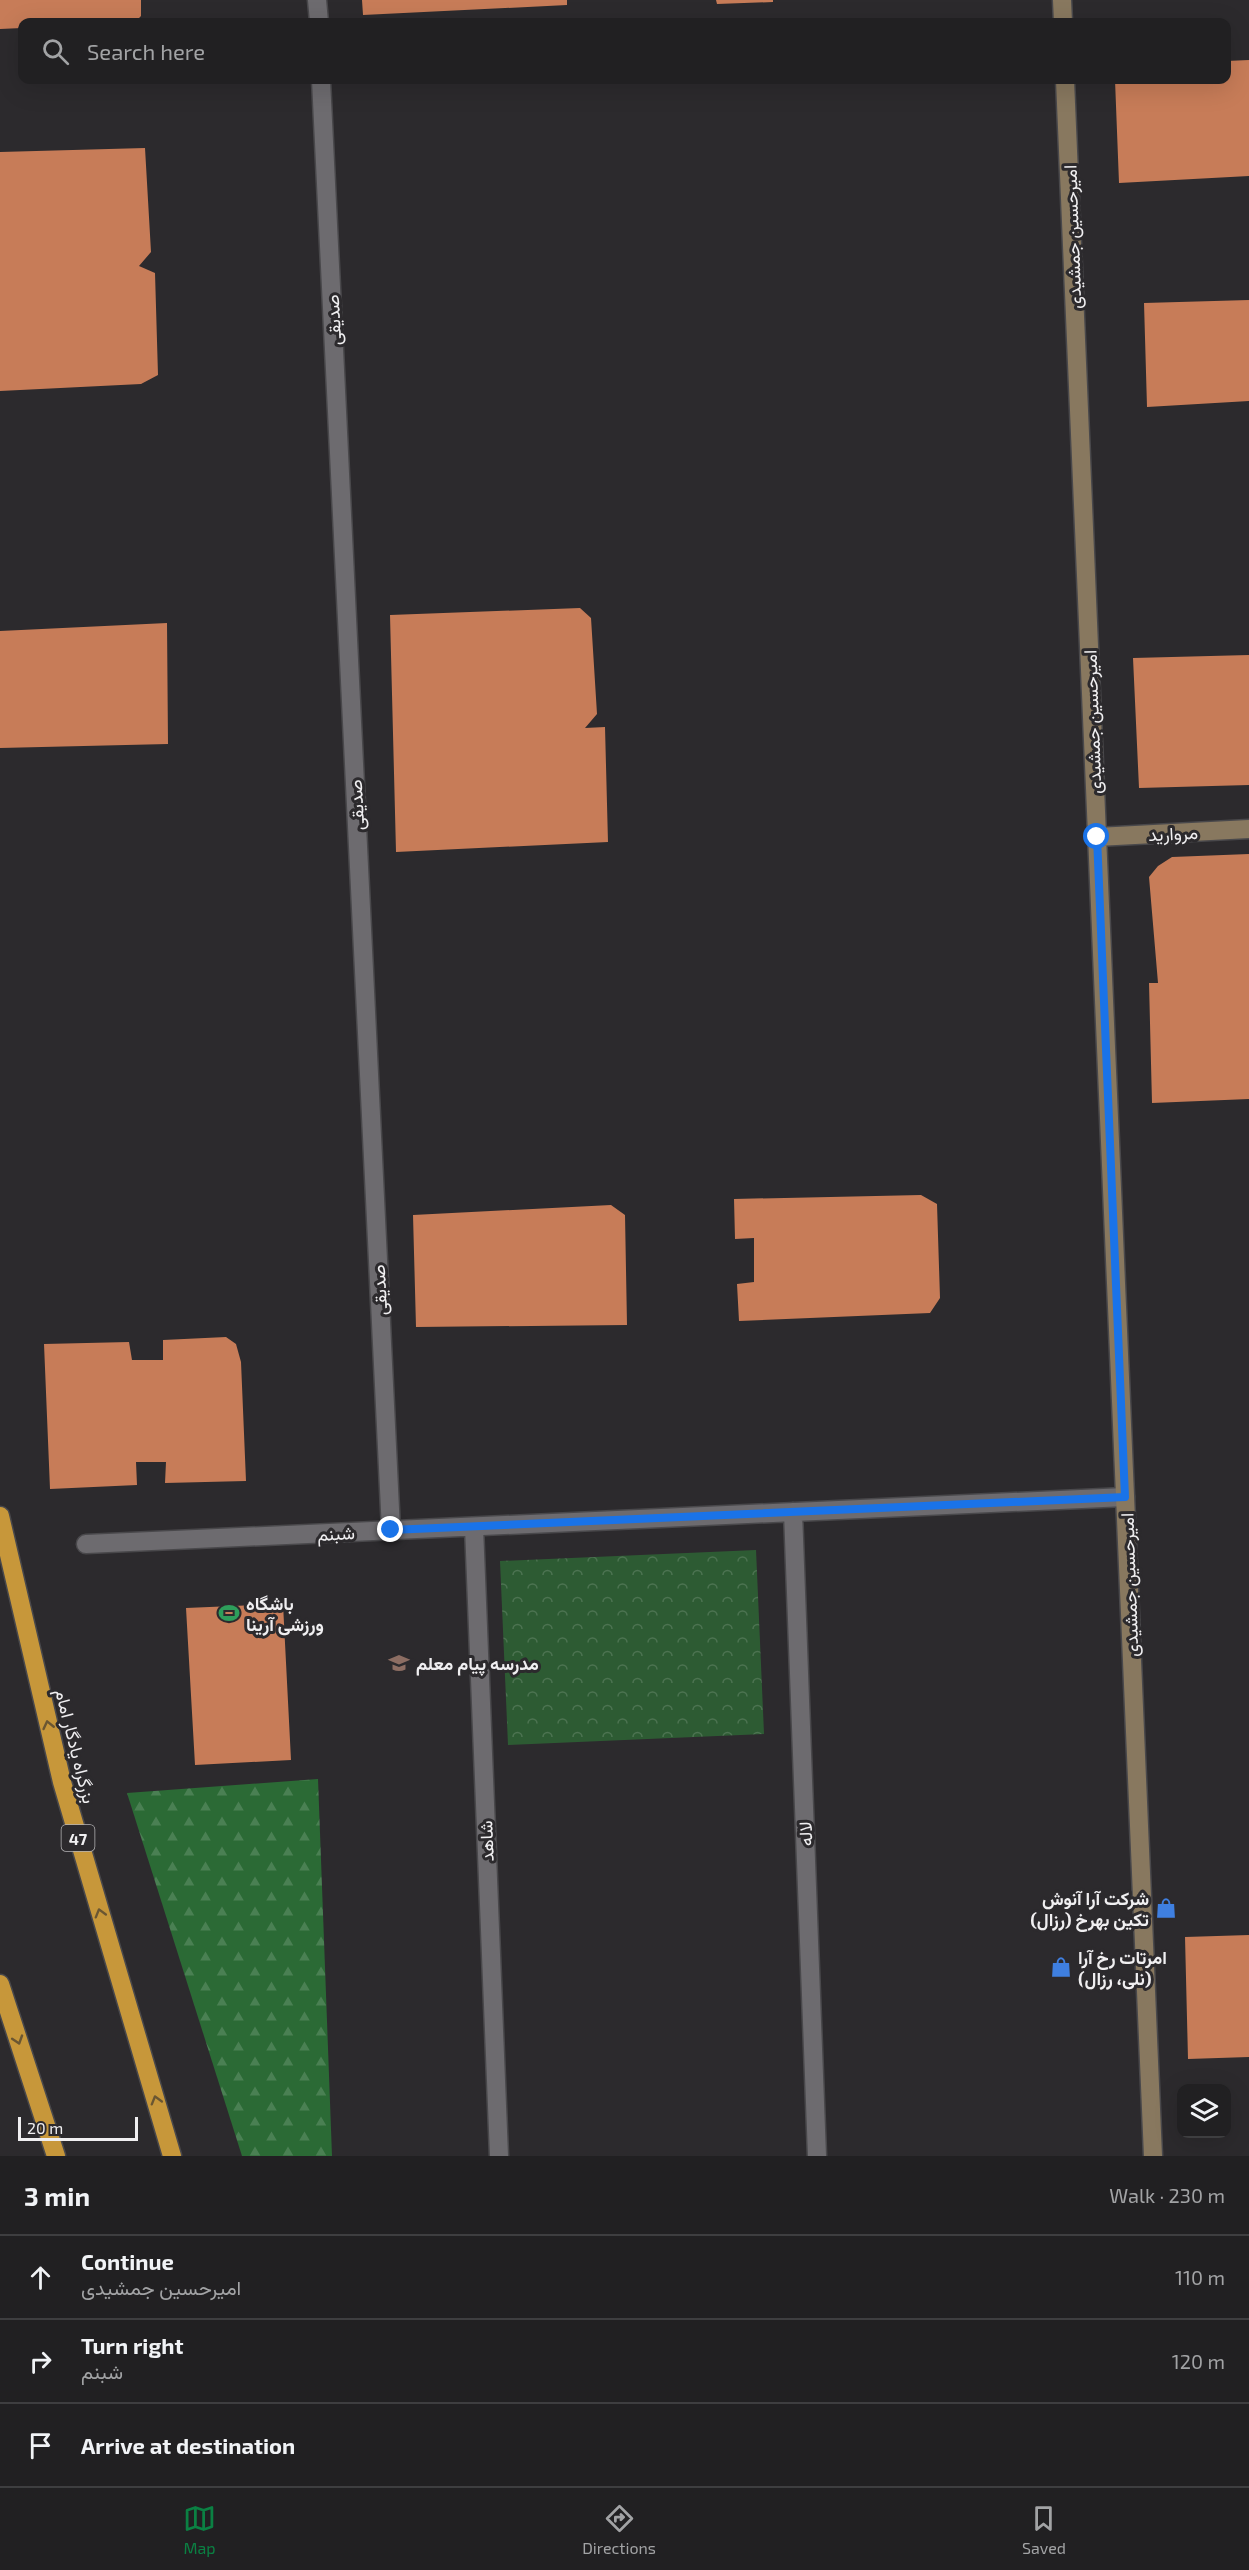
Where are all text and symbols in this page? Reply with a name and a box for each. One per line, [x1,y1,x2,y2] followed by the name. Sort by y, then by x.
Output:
[18,18,1231,84] search box
[39,35,72,68] icon: search
[87,38,205,64] text: Search here
[1058,165,1087,309] street label: امیرحسین جمشیدی
[321,294,346,346] street label: صدیقی
[1078,650,1107,794] street label: امیرحسین جمشیدی
[344,779,369,831] street label: صدیقی
[1148,821,1199,846] street label: مروارید
[1083,823,1109,849] route start
[367,1264,392,1316] street label: صدیقی
[1115,1513,1144,1657] street label: امیرحسین جمشیدی
[377,1516,403,1542] route end
[316,1521,356,1547] street label: شبنم
[246,1592,324,1636] place label: باشگاه ورزشی آرینا
[217,1601,241,1625] sports icon: باشگاه ورزشی آرینا
[387,1651,411,1675] school or university icon: مدرسه پیام معلم
[416,1652,539,1676] place label: مدرسه پیام معلم
[49,1686,101,1806] street label: بزرگراه یادگار امام
[43,1720,56,1730] one-way arrow
[474,1820,498,1862] street label: شاهد
[794,1821,816,1847] street label: لاله
[62,1825,94,1851] road number: 47
[1030,1887,1149,1932] place label: شرکت آرا آنوش تکین بهرخ (رزال)
[1154,1896,1178,1920] shop icon: شرکت آرا آنوش تکین بهرخ (رزال)
[95,1908,107,1919] one-way arrow
[1078,1946,1167,1990] place label: امرتات رخ آرا (نلی، رزال)
[1049,1955,1073,1979] shop icon: امرتات رخ آرا (نلی، رزال)
[11,2034,23,2045] one-way arrow
[1177,2084,1231,2138] map controls
[1177,2084,1231,2138] button: layers
[151,2095,163,2106] one-way arrow
[18,2114,138,2142] scale bar
[27,2118,63,2137] text: 20 m
[24,2180,90,2211] text: 3 min
[1109,2183,1225,2207] text: Walk · 230 m
[81,2248,174,2274] text: Continue
[24,2261,57,2294] icon: ahead
[1175,2265,1225,2289] text: 110 m
[81,2275,241,2299] text: امیرحسین جمشیدی
[81,2332,183,2358] text: Turn right
[24,2345,57,2378] icon: right
[1172,2349,1225,2373] text: 120 m
[81,2359,123,2383] text: شبنم
[24,2429,57,2462] icon: arrive
[81,2432,295,2458] text: Arrive at destination
[183,2502,216,2557] tab: Map
[582,2502,656,2557] tab: Directions
[1022,2502,1066,2557] tab: Saved

